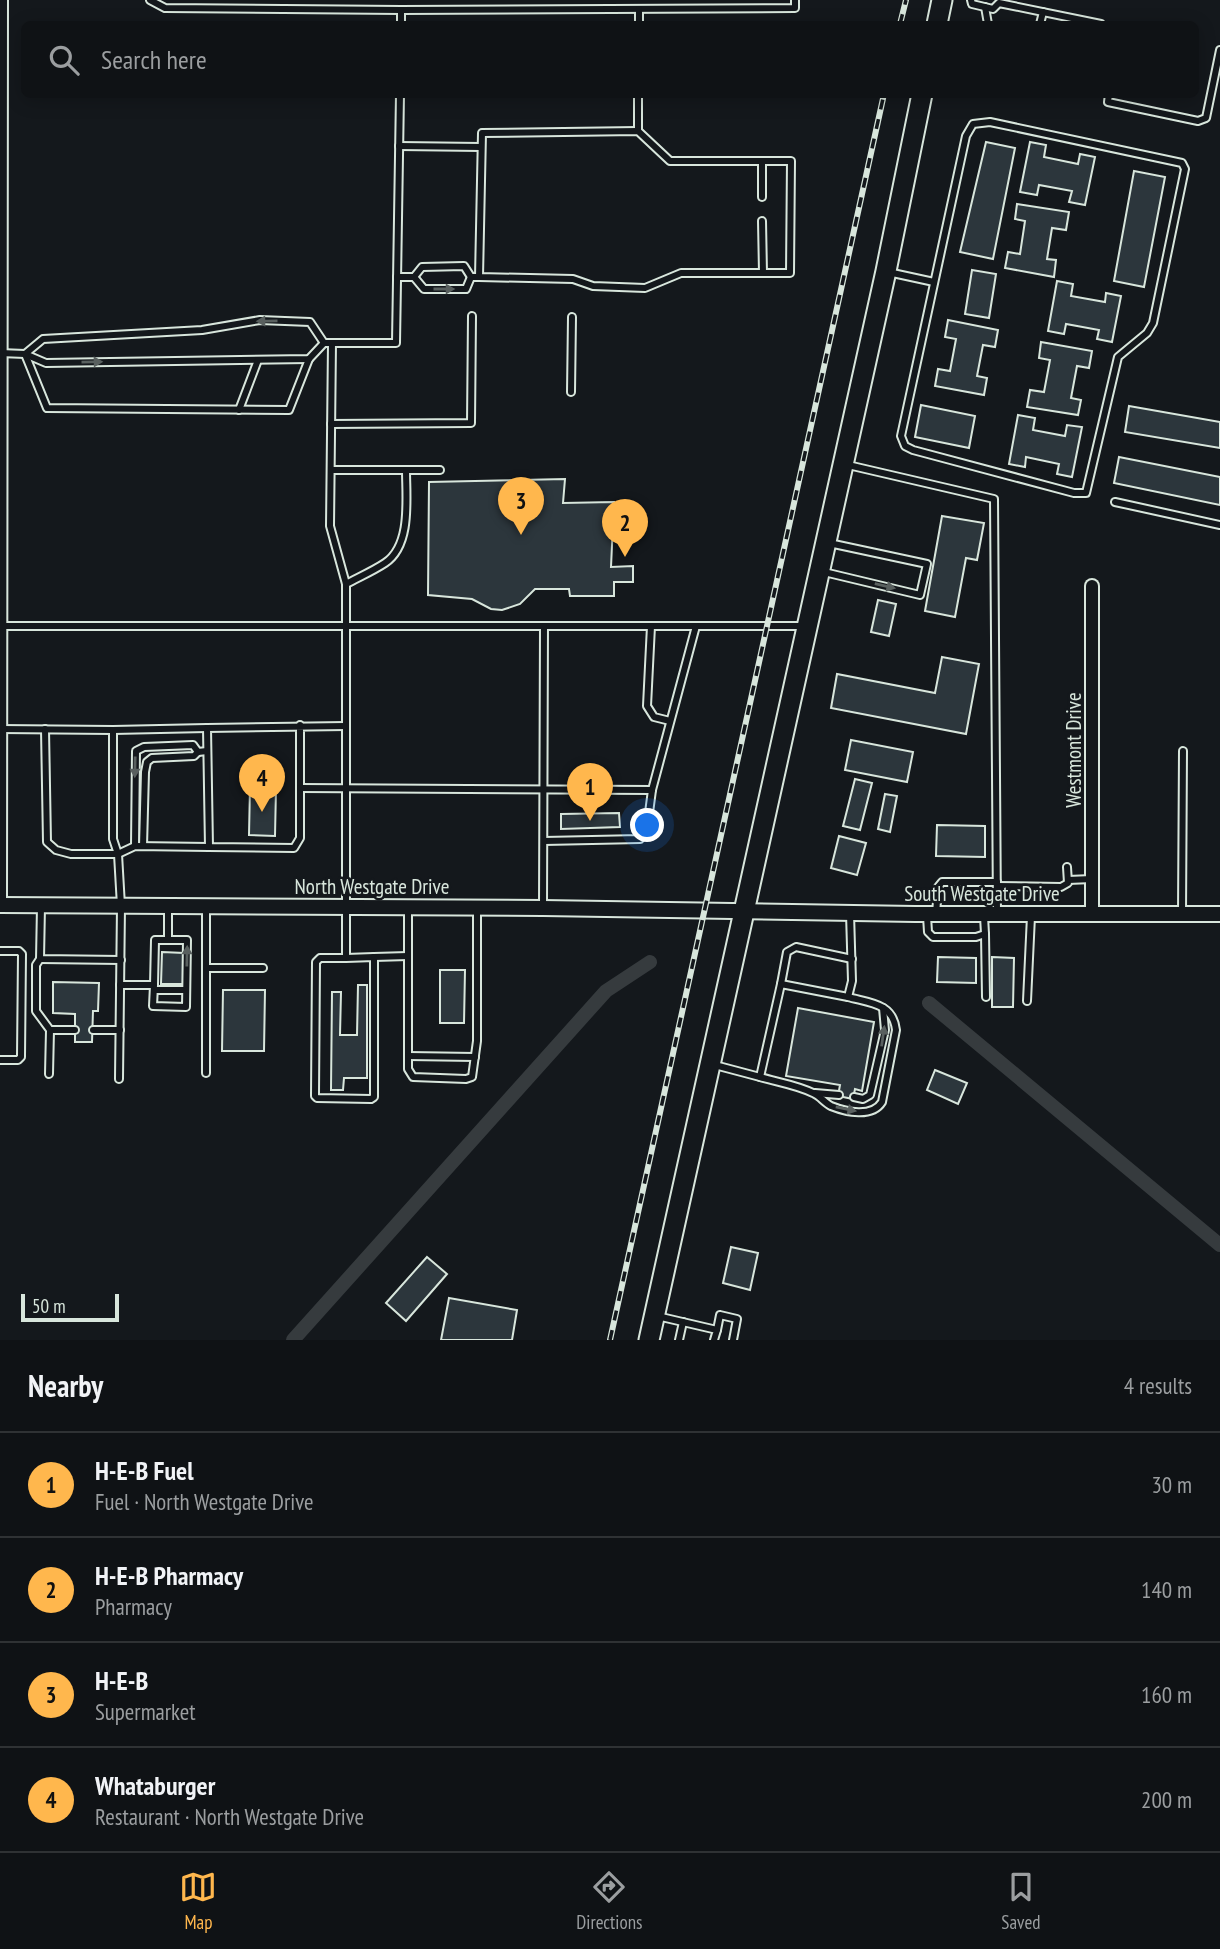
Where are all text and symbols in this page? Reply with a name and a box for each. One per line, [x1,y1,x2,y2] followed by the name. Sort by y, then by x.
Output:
[21,21,1199,98] search box
[45,41,83,79] icon: search
[101,43,207,76] text: Search here
[433,283,455,295] one-way arrow
[256,315,278,327] one-way arrow
[81,356,103,368] one-way arrow
[498,477,544,535] pin: 3
[602,499,648,557] pin: 2
[874,581,896,592] one-way arrow
[1060,692,1087,808] street label: Westmont Drive
[239,754,285,812] pin: 4
[129,756,140,778] one-way arrow
[567,763,613,821] pin: 1
[630,808,664,842] your location
[295,873,449,900] street label: North Westgate Drive
[904,880,1060,907] street label: South Westgate Drive
[181,944,192,966] one-way arrow
[877,1025,888,1047] one-way arrow
[835,1104,857,1115] one-way arrow
[21,1291,119,1323] scale bar
[32,1294,66,1318] text: 50 m
[28,1366,103,1405] text: Nearby
[1124,1371,1192,1400] text: 4 results
[95,1454,194,1487] text: H-E-B Fuel
[46,1470,57,1499] text: 1
[1151,1470,1192,1499] text: 30 m
[95,1487,314,1516] text: Fuel · North Westgate Drive
[95,1559,243,1592] text: H-E-B Pharmacy
[46,1575,57,1604] text: 2
[1141,1575,1192,1604] text: 140 m
[95,1592,172,1621] text: Pharmacy
[95,1664,148,1697] text: H-E-B
[46,1680,57,1709] text: 3
[1141,1680,1192,1709] text: 160 m
[95,1697,196,1726] text: Supermarket
[95,1769,215,1802] text: Whataburger
[46,1785,57,1814] text: 4
[1141,1785,1192,1814] text: 200 m
[95,1802,364,1831] text: Restaurant · North Westgate Drive
[179,1868,217,1934] tab: Map
[576,1868,642,1934] tab: Directions
[1001,1868,1041,1934] tab: Saved

